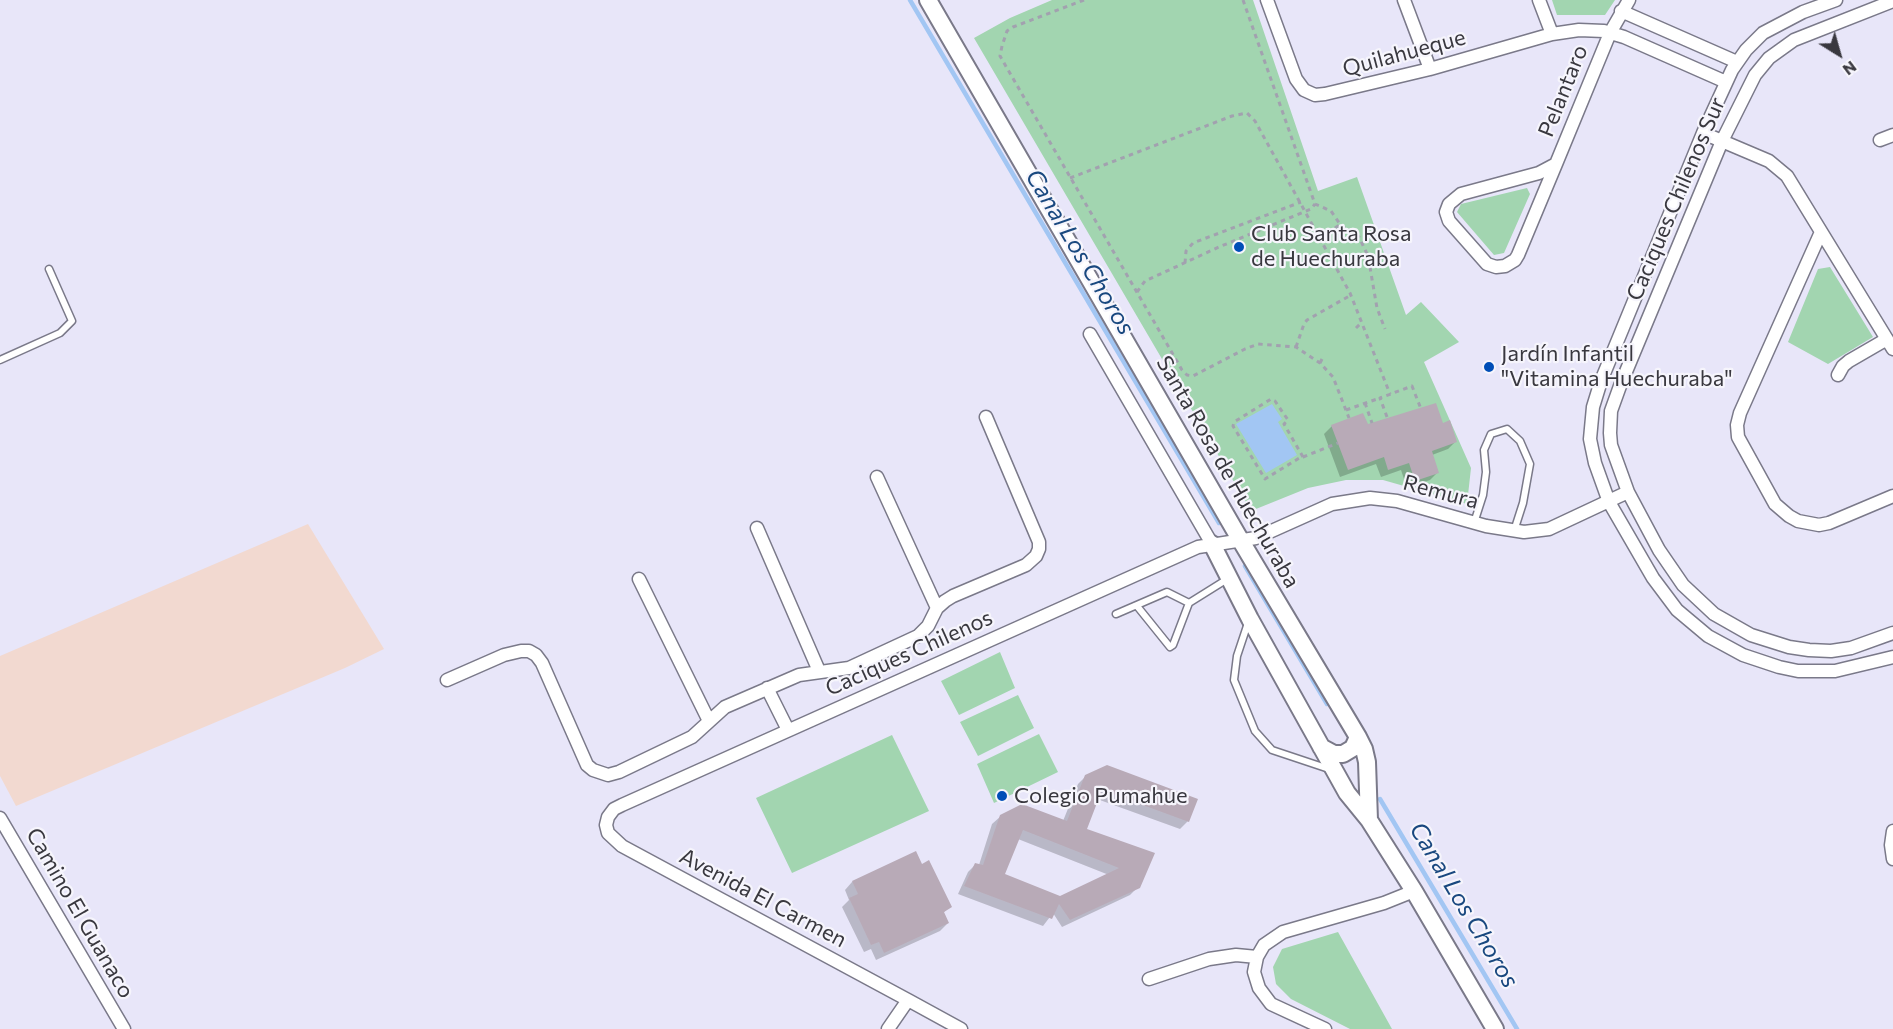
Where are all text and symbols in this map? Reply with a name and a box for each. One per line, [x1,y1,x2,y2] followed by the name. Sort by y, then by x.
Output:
[1340,24,1468,82] street label: Quilahueque
[1809,24,1869,84] north arrow
[1533,41,1593,141] street label: Pelantaro
[1840,58,1861,80] text: N
[1621,93,1731,305] street label: Caciques Chilenos Sur
[1019,164,1141,340] water label: Canal Los Choros
[1251,221,1411,272] place label: Club Santa Rosa de Huechuraba
[1232,240,1246,254] marker: Club Santa Rosa de Huechuraba
[1501,341,1733,392] place label: Jardín Infantil "Vitamina Huechuraba"
[1151,351,1305,593] street label: Santa Rosa de Huechuraba
[1482,360,1496,374] marker: Jardín Infantil "Vitamina Huechuraba"
[1400,469,1482,515] street label: Remura
[821,604,997,702] street label: Caciques Chilenos
[1014,783,1188,809] place label: Colegio Pumahue
[995,789,1009,803] marker: Colegio Pumahue
[1403,817,1525,993] water label: Canal Los Choros
[20,823,140,1003] street label: Camino El Guanaco
[675,843,851,953] street label: Avenida El Carmen

